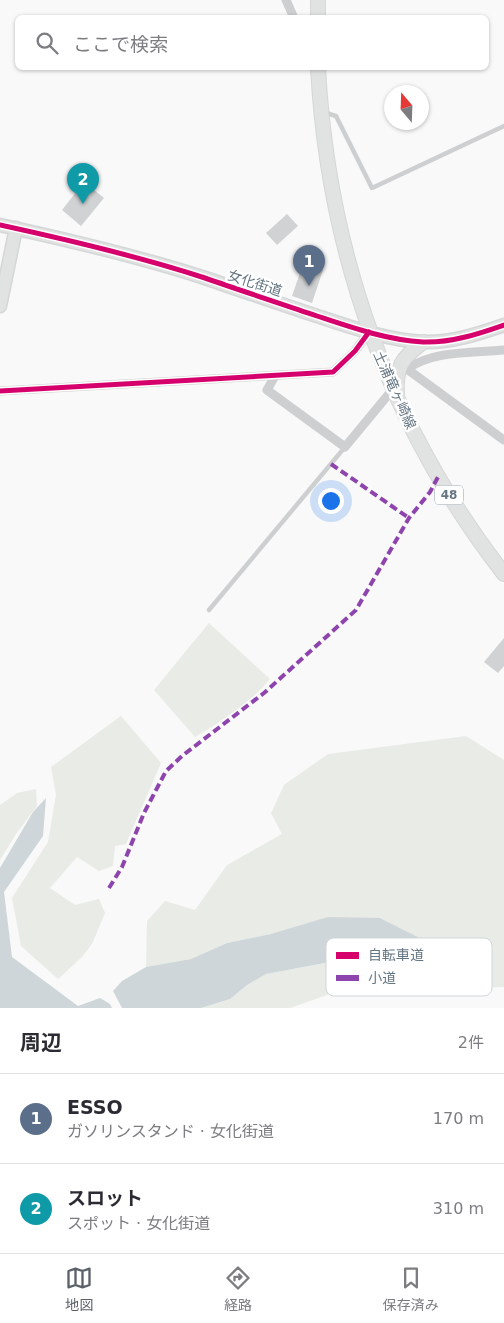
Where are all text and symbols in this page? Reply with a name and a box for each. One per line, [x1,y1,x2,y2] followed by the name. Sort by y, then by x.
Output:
[15,15,489,70] search box
[33,29,61,57] icon: search
[73,33,168,55] text: ここで検索
[384,85,429,130] north arrow
[67,163,99,204] pin: 2
[293,245,325,286] pin: 1
[226,267,284,299] street label: 女化街道
[371,348,419,432] street label: 土浦竜ヶ崎線
[435,486,463,504] road number: 48
[318,488,344,514] your location
[326,938,492,996] legend
[368,947,424,963] text: 自転車道
[368,970,396,986] text: 小道
[20,1031,62,1055] text: 周辺
[458,1033,484,1052] text: 2件
[67,1096,123,1118] text: ESSO
[30,1109,42,1128] text: 1
[433,1109,484,1128] text: 170 m
[67,1122,274,1141] text: ガソリンスタンド · 女化街道
[67,1187,143,1209] text: スロット
[30,1199,42,1218] text: 2
[433,1199,484,1218] text: 310 m
[67,1214,210,1233] text: スポット · 女化街道
[65,1264,93,1314] tab: 地図
[224,1264,252,1314] tab: 経路
[383,1264,439,1314] tab: 保存済み

